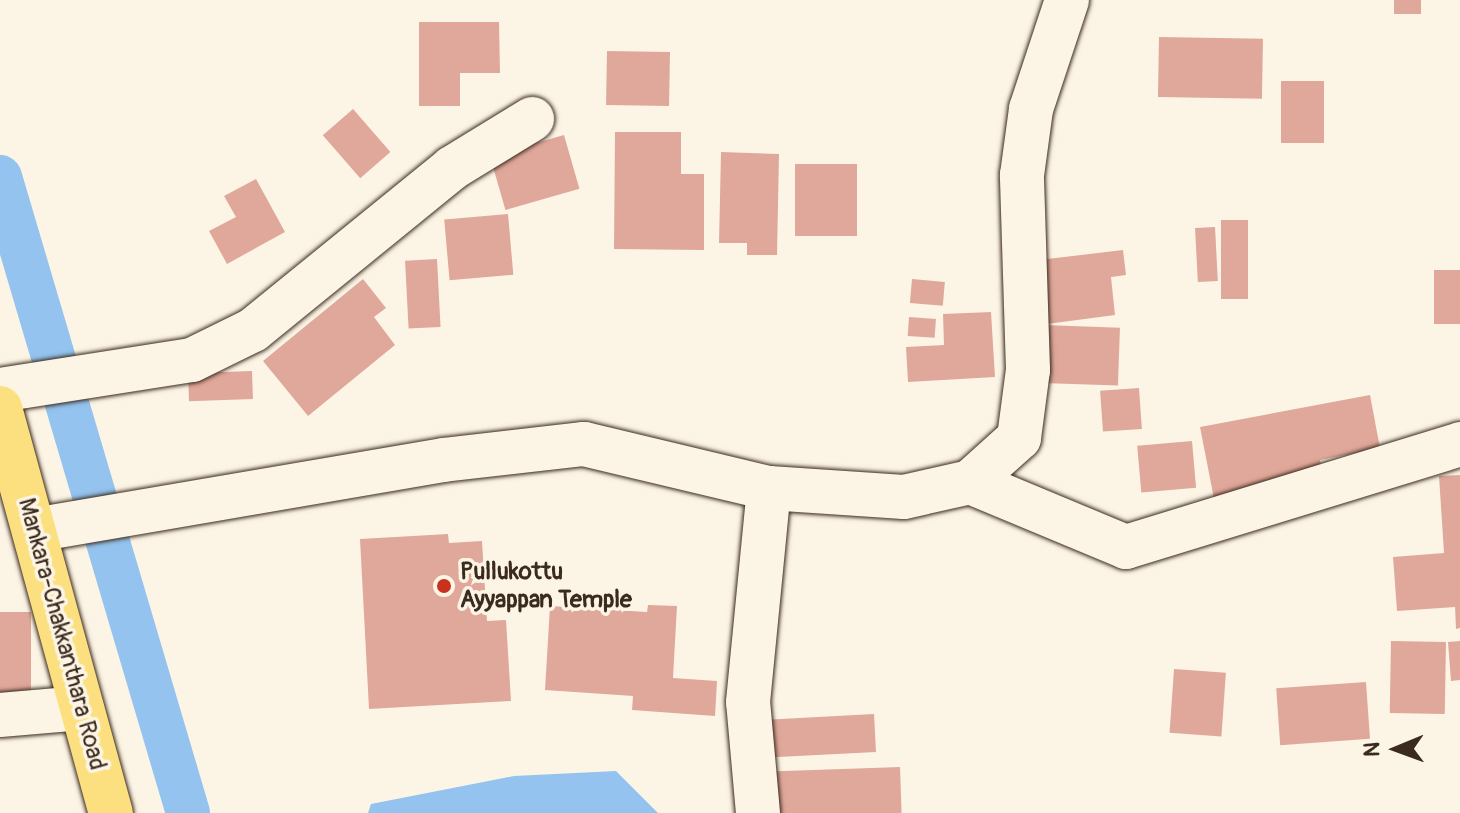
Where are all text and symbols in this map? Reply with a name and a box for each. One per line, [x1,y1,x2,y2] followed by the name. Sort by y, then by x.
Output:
[12,495,112,773] street label: Mankara-Chakkanthara Road
[460,558,632,614] place label: Pullukottu Ayyappan Temple
[435,577,453,595] marker: Pullukottu Ayyappan Temple
[1356,709,1436,789] north arrow
[1358,742,1386,757] text: N

